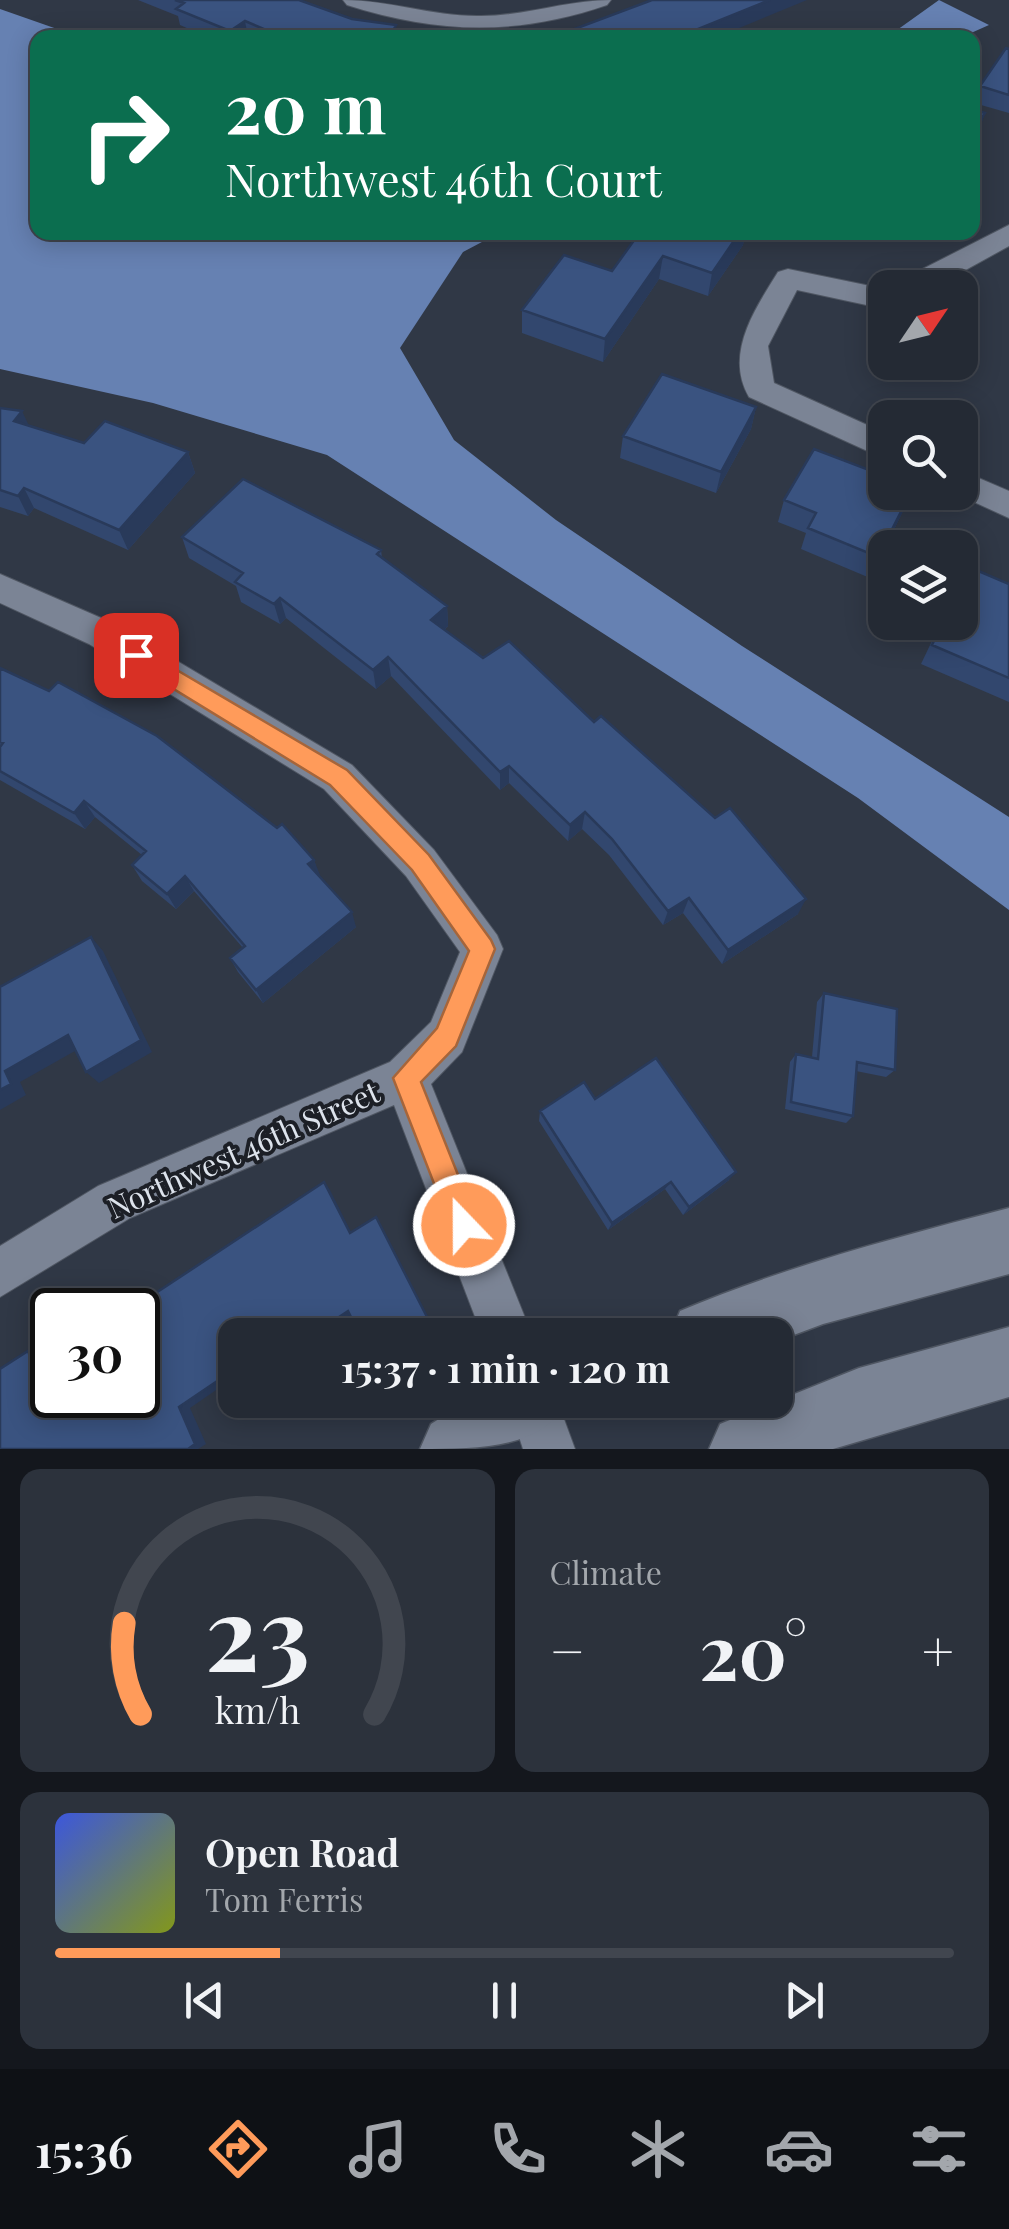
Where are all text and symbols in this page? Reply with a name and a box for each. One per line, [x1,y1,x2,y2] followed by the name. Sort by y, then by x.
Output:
[225,58,386,152] text: 20 m
[60,70,190,200] icon: right
[225,148,662,208] text: Northwest 46th Court
[868,270,978,380] north arrow
[868,270,978,640] map controls
[868,400,978,510] button: search
[868,530,978,640] button: layers
[94,613,179,698] pin
[109,628,164,683] icon: arrive
[101,1071,385,1227] street label: Northwest 46th Street
[412,1173,516,1277] position arrow
[30,1288,160,1418] speed limit sign: 30
[341,1342,670,1393] text: 15:37 · 1 min · 120 m
[550,1550,662,1593] text: Climate
[205,1559,310,1698] text: 23
[699,1599,807,1699] text: 20°
[550,1612,585,1686] text: −
[922,1612,954,1686] text: +
[214,1685,300,1733] text: km/h
[205,1826,399,1877] text: Open Road
[205,1877,363,1920] text: Tom Ferris
[177,1973,232,2028] icon: previous
[477,1973,532,2028] icon: pause
[777,1973,832,2028] icon: next
[203,2114,273,2184] icon: directions
[343,2114,413,2184] icon: music
[483,2114,553,2184] icon: phone
[623,2114,693,2184] icon: climate
[764,2114,834,2184] icon: car
[904,2114,974,2184] icon: filters
[35,2119,133,2179] text: 15:36

